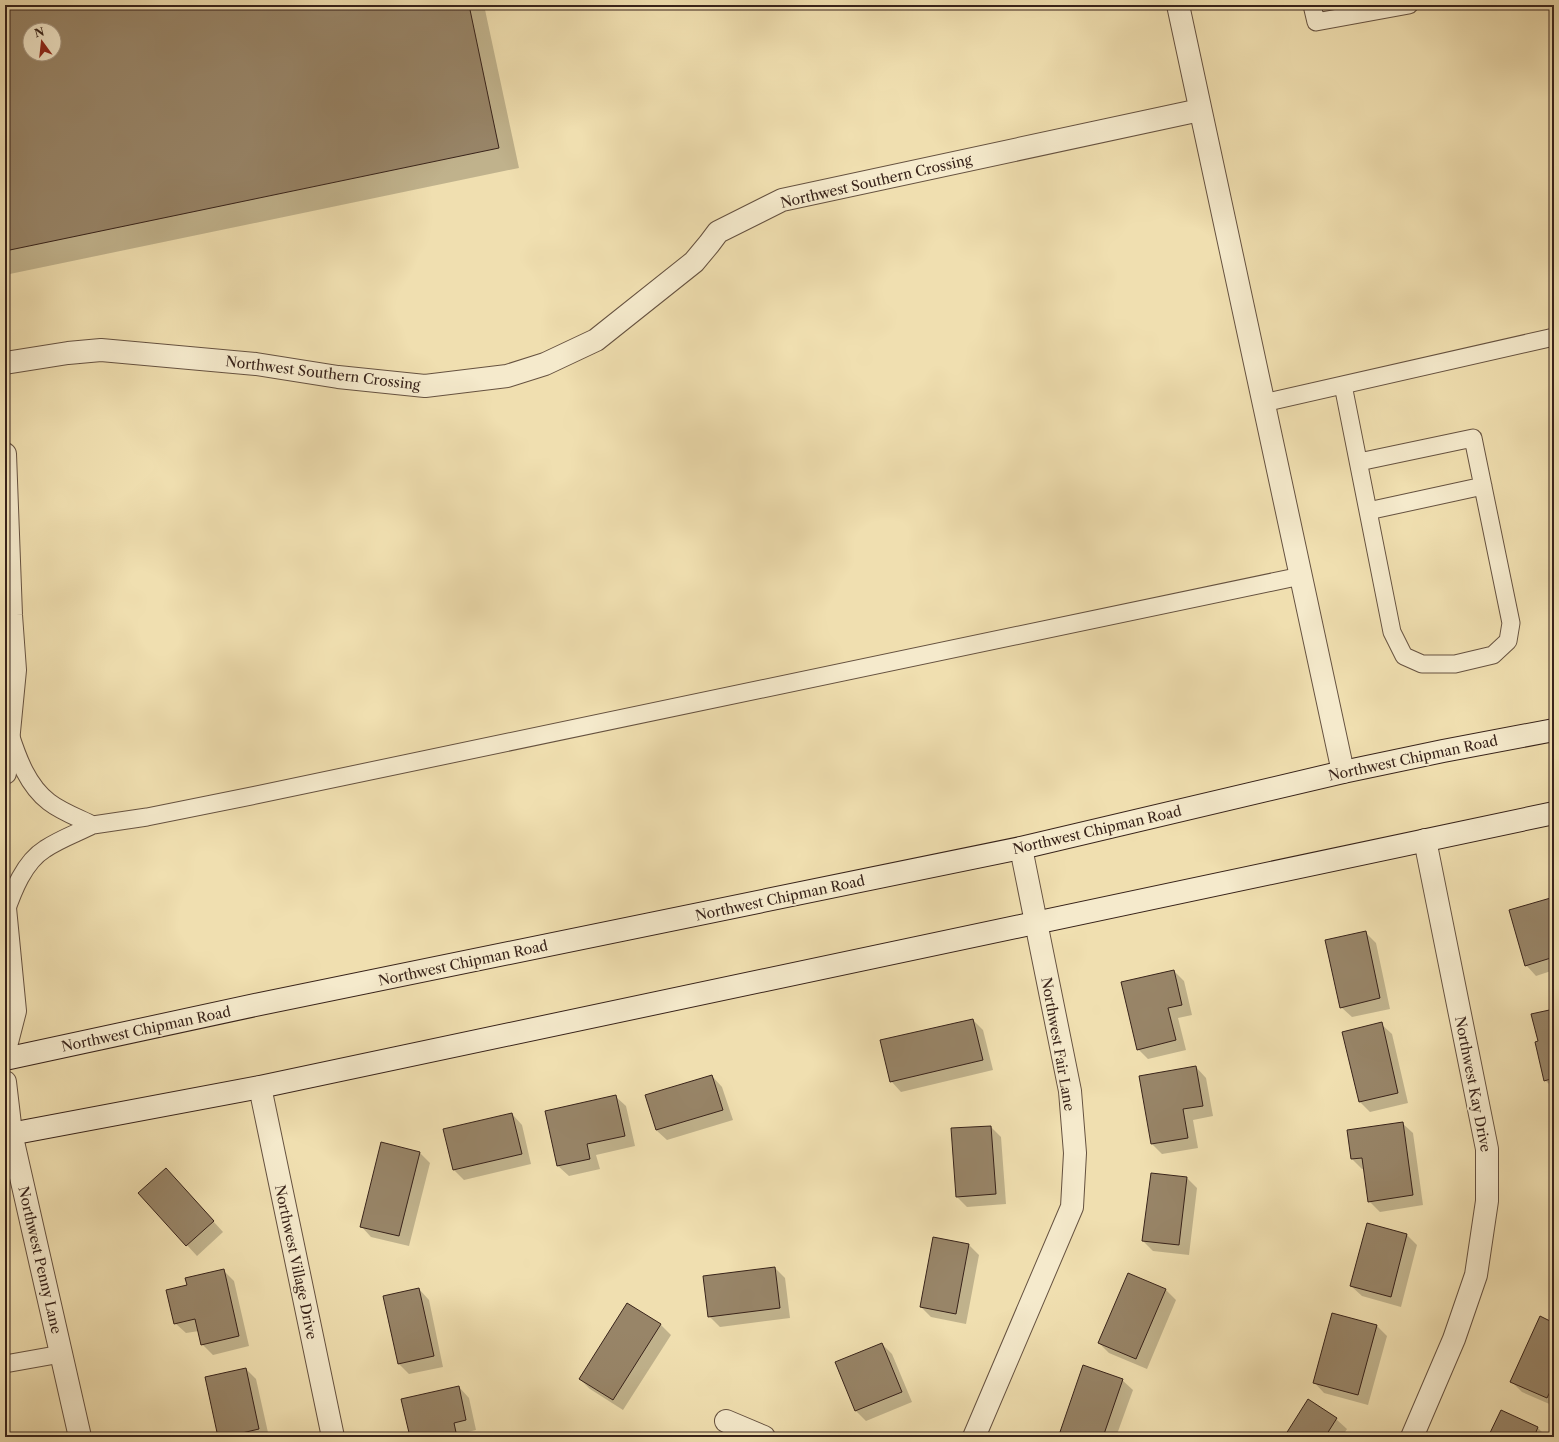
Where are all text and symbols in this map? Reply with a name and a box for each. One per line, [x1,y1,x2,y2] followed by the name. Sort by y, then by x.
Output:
[22,22,62,62] north arrow
[33,24,46,40] text: N
[778,150,974,212] street label: Northwest Southern Crossing
[225,352,422,394] street label: Northwest Southern Crossing
[1327,731,1500,785] street label: Northwest Chipman Road
[1011,802,1184,858] street label: Northwest Chipman Road
[694,871,867,925] street label: Northwest Chipman Road
[377,936,550,990] street label: Northwest Chipman Road
[1037,976,1079,1112] street label: Northwest Fair Lane
[60,1002,233,1056] street label: Northwest Chipman Road
[1451,1014,1495,1154] street label: Northwest Kay Drive
[271,1183,321,1341] street label: Northwest Village Drive
[14,1184,66,1336] street label: Northwest Penny Lane

